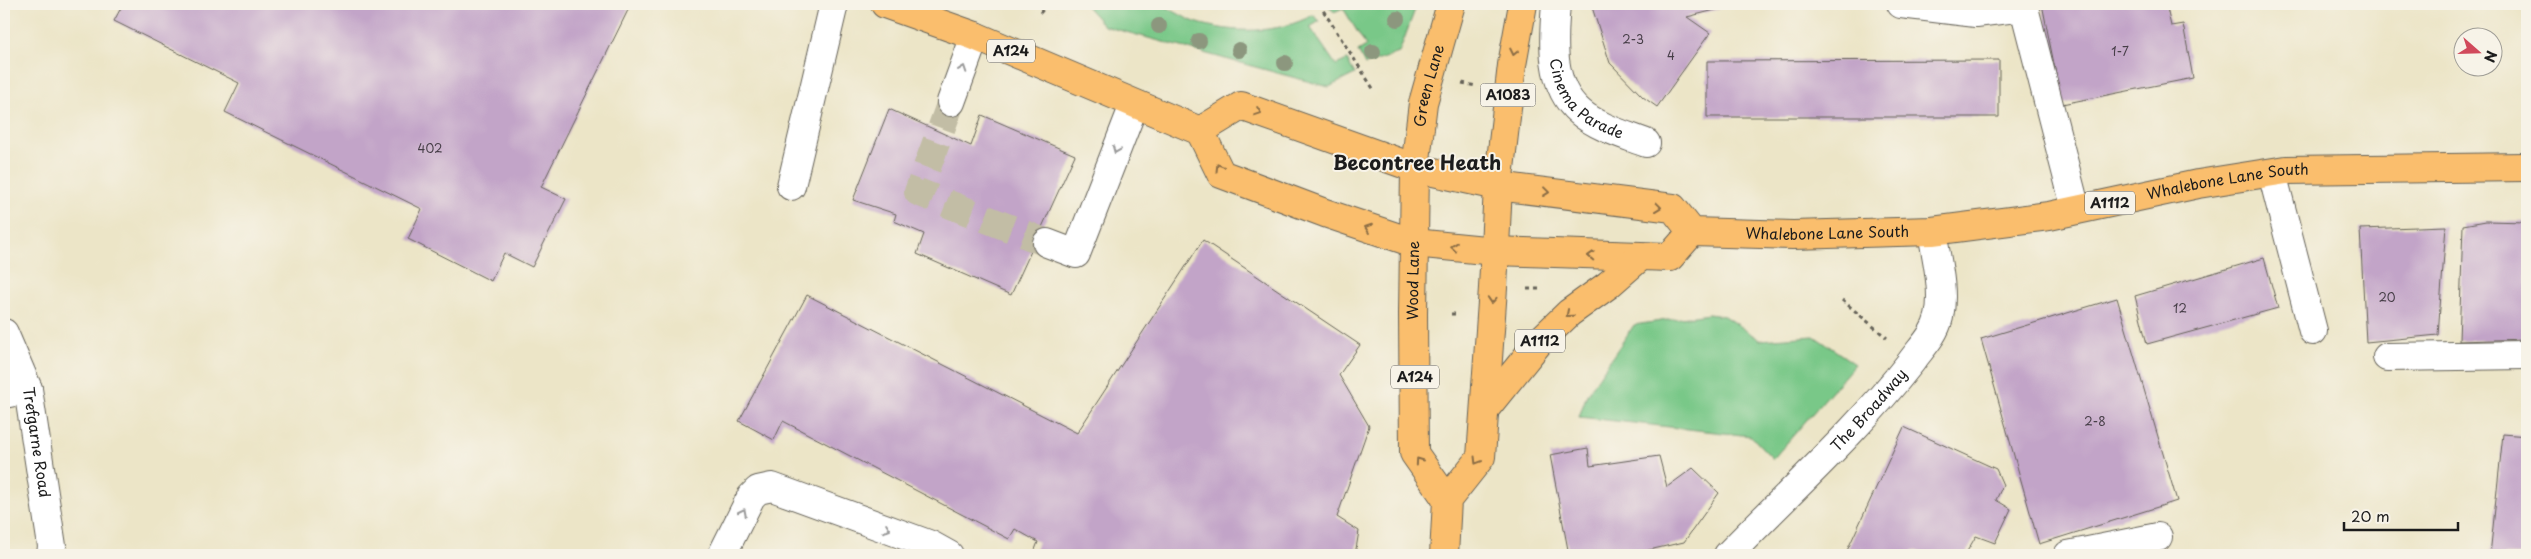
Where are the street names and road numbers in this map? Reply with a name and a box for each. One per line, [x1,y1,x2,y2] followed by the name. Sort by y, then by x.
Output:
[987,40,1035,62] road number: A124
[1407,42,1449,128] street label: Green Lane
[1545,57,1627,144] street label: Cinema Parade
[1480,84,1536,106] road number: A1083
[2144,157,2309,205] street label: Whalebone Lane South
[2085,192,2135,214] road number: A1112
[1745,219,1910,245] street label: Whalebone Lane South
[1400,241,1424,320] street label: Wood Lane
[1515,330,1565,352] road number: A1112
[1824,363,1911,456] street label: The Broadway
[1391,366,1439,388] road number: A124
[18,385,57,499] street label: Trefgarne Road

